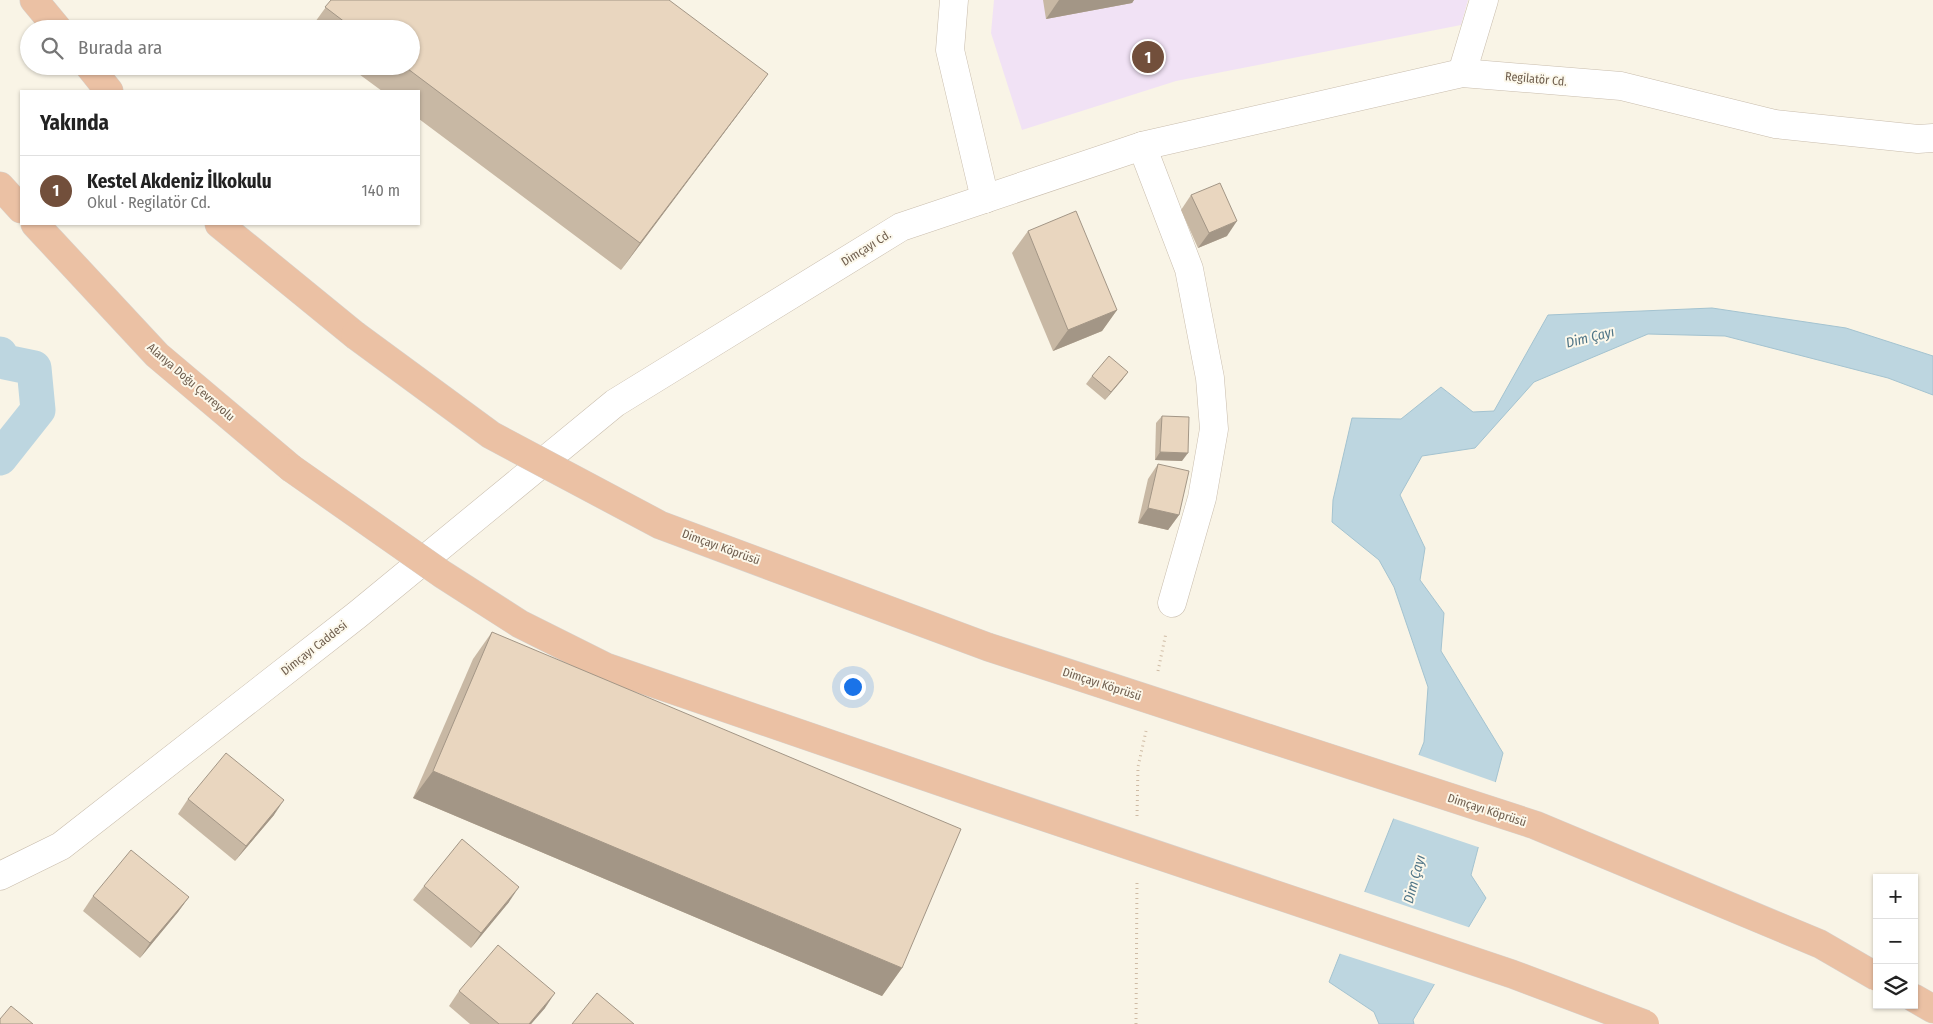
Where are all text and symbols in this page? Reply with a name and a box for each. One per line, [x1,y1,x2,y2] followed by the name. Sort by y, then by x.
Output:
[20,20,420,75] search box
[38,34,66,62] icon: search
[78,36,162,59] text: Burada ara
[1132,38,1164,76] pin: 1
[1505,69,1568,89] street label: Regilatör Cd.
[40,110,109,136] text: Yakında
[87,170,272,193] text: Kestel Akdeniz İlkokulu
[53,181,59,200] text: 1
[362,181,400,200] text: 140 m
[87,193,210,212] text: Okul · Regilatör Cd.
[839,227,894,269] street label: Dimçayı Cd.
[1564,323,1616,352] water label: Dim Çayı
[144,340,238,424] street label: Alanya Doğu Çevreyolu
[680,526,762,568] street label: Dimçayı Köprüsü
[278,618,350,678] street label: Dimçayı Caddesi
[1061,665,1143,703] street label: Dimçayı Köprüsü
[840,674,866,700] your location
[1446,791,1528,829] street label: Dimçayı Köprüsü
[1400,853,1429,905] water label: Dim Çayı
[1873,874,1918,1009] map controls
[1873,874,1918,919] button: +
[1873,919,1918,964] button: −
[1873,964,1918,1009] button: layers

